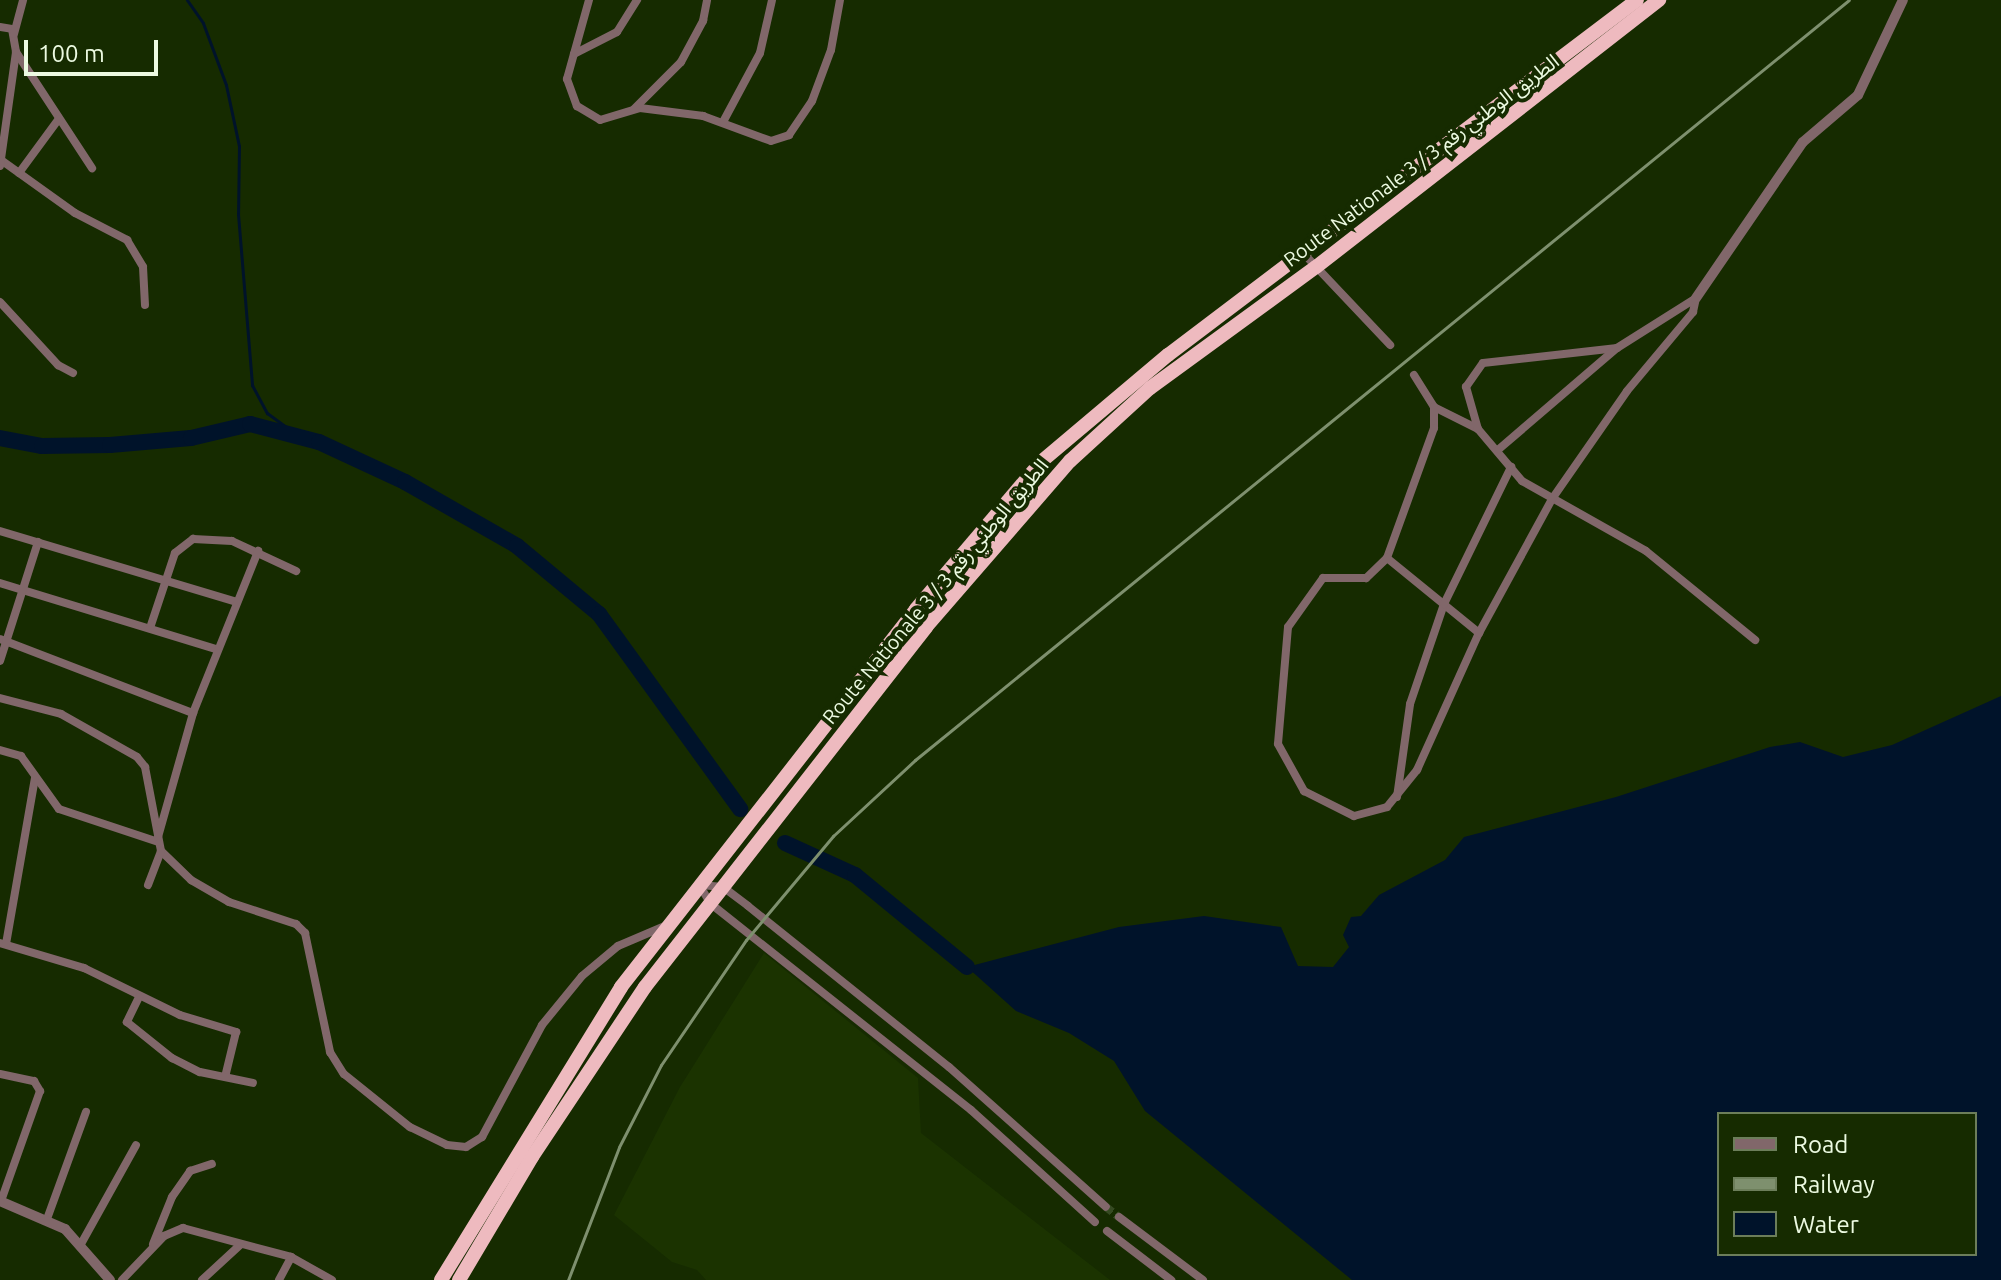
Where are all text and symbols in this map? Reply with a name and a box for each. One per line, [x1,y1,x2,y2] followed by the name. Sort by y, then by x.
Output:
[28,24,162,74] scale bar
[38,40,105,67] text: 100 m
[1279,49,1563,271] street label: Route Nationale 3 / الطريق الوطني رقم 3
[817,454,1053,728] street label: Route Nationale 3 / الطريق الوطني رقم 3
[1717,1112,1977,1256] legend
[1793,1131,1848,1158] text: Road
[1793,1171,1875,1198] text: Railway
[1793,1211,1859,1238] text: Water

